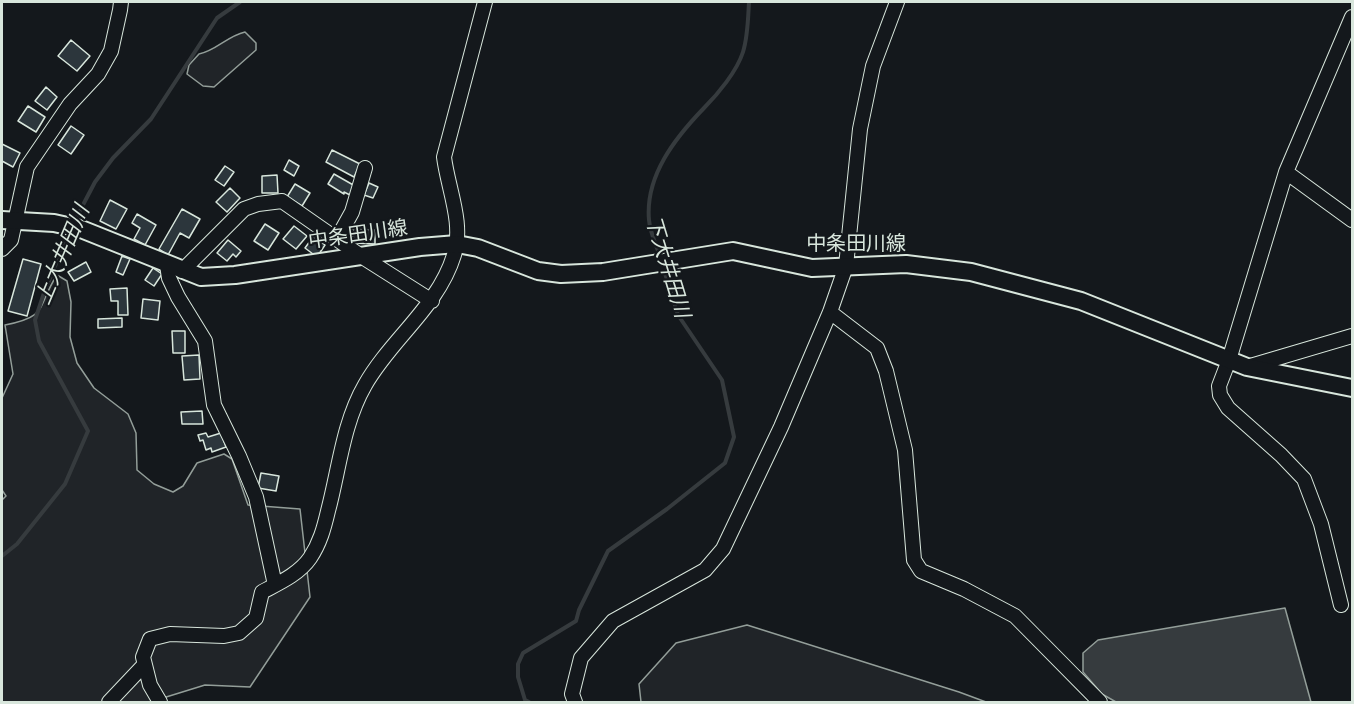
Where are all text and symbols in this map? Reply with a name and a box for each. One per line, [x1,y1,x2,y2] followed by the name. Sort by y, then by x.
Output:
[31,202,95,308] water label: 上大井田川
[640,213,694,321] water label: 下大井田川
[307,216,409,254] street label: 中条田川線
[806,232,906,256] street label: 中条田川線

